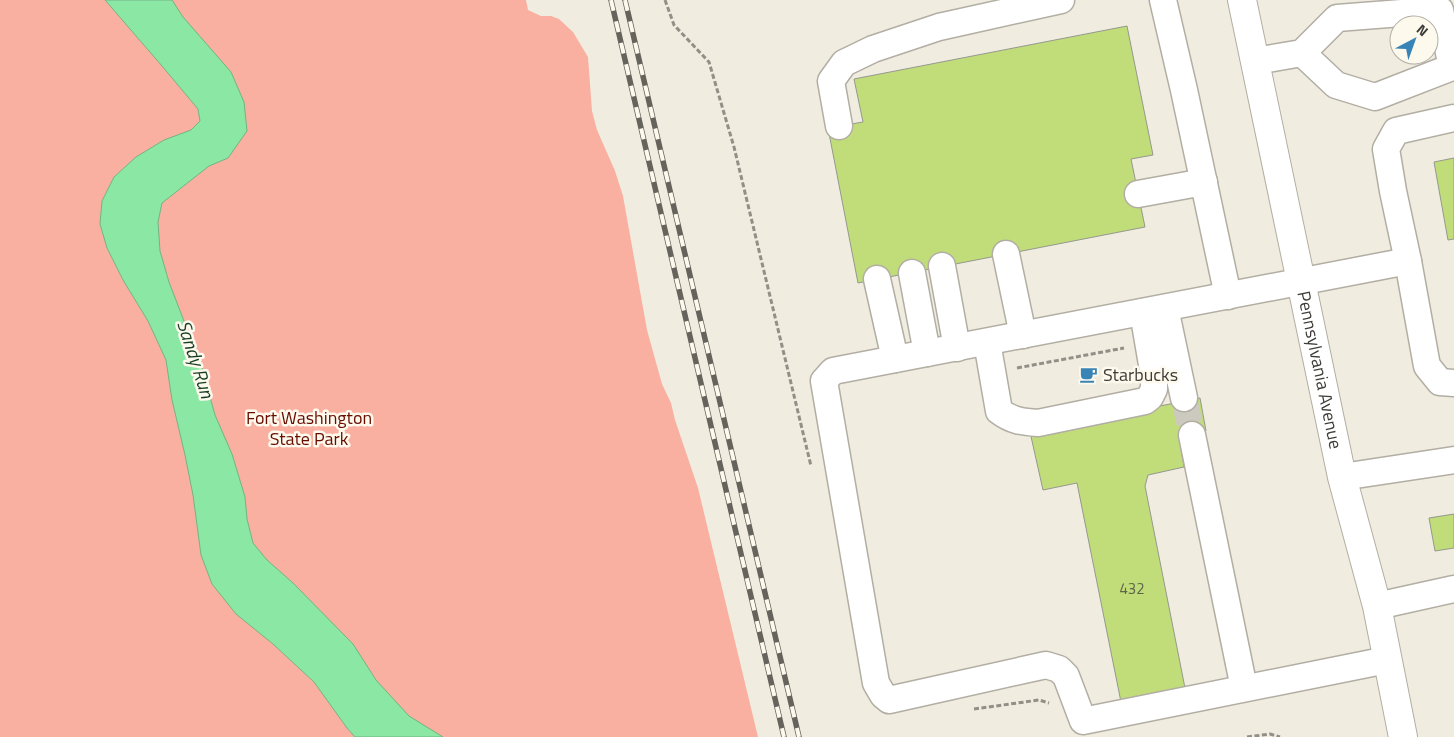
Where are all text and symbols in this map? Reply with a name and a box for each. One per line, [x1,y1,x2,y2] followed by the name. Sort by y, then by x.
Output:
[1389,15,1439,65] north arrow
[1412,19,1433,41] text: N
[1290,288,1350,451] street label: Pennsylvania Avenue
[170,316,223,402] water label: Sandy Run
[1103,361,1178,388] place label: Starbucks
[1079,365,1099,385] cafe icon: Starbucks
[246,404,372,452] park label: Fort Washington State Park
[1119,577,1145,600] house number: 432

